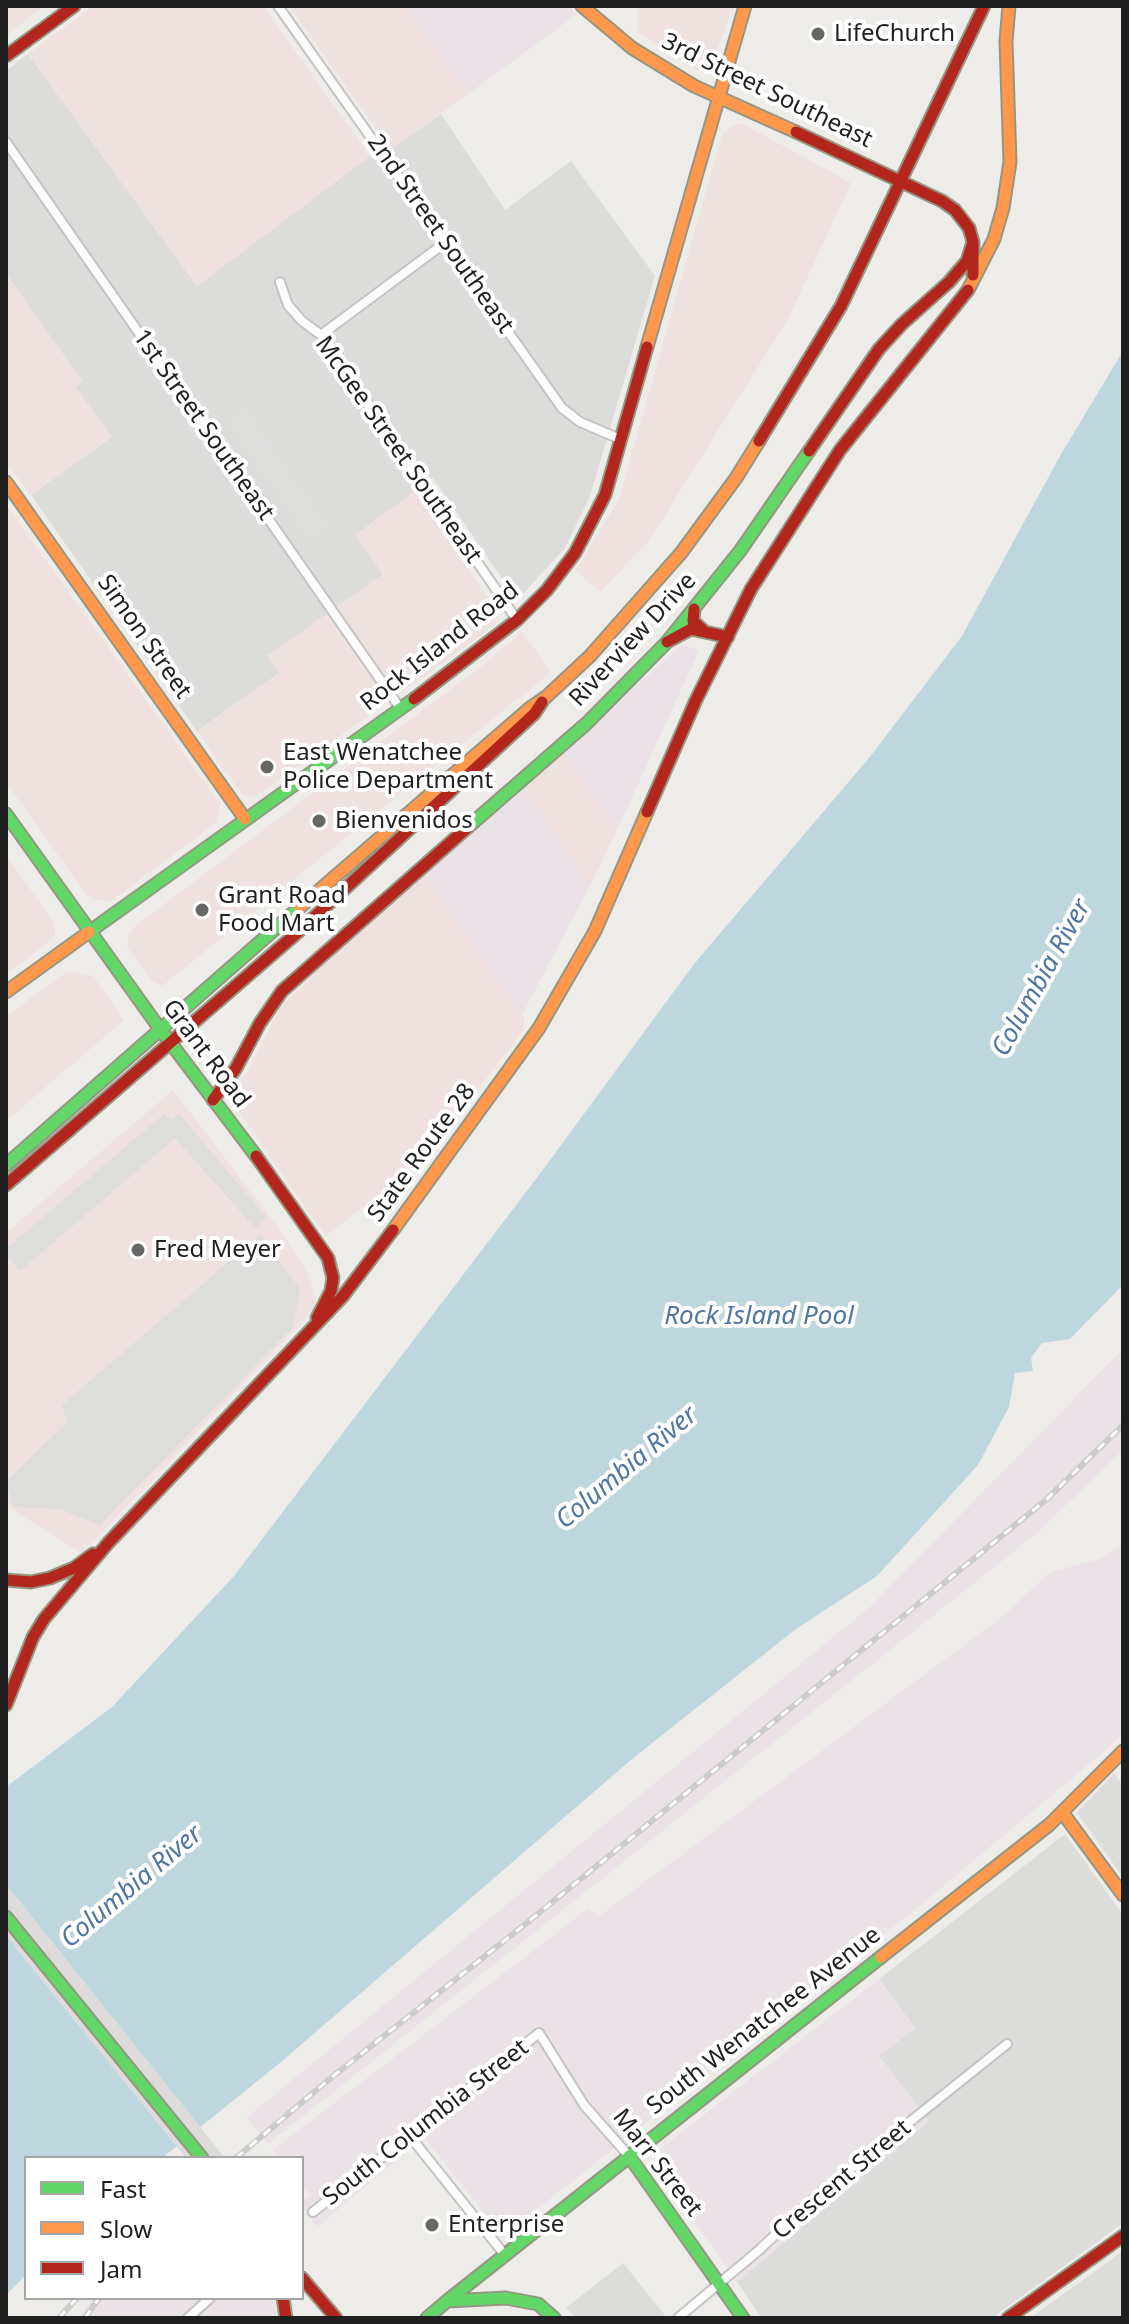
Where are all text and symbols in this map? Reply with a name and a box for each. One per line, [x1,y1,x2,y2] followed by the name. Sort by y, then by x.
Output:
[834,20,955,48] place label: LifeChurch
[809,25,827,43] marker: LifeChurch
[657,28,877,154] street label: 3rd Street Southeast
[361,129,519,339] street label: 2nd Street Southeast
[126,324,280,526] street label: 1st Street Southeast
[309,331,487,569] street label: McGee Street Southeast
[564,567,702,713] street label: Riverview Drive
[91,570,197,704] street label: Simon Street
[355,576,525,718] street label: Rock Island Road
[283,739,493,795] place label: East Wenatchee Police Department
[258,758,276,776] marker: East Wenatchee Police Department
[335,807,473,835] place label: Bienvenidos
[310,812,328,830] marker: Bienvenidos
[218,882,346,938] place label: Grant Road Food Mart
[986,894,1098,1062] water label: Columbia River
[193,901,211,919] marker: Grant Road Food Mart
[156,994,256,1114] street label: Grant Road
[362,1078,482,1228] street label: State Route 28
[154,1236,281,1264] place label: Fred Meyer
[129,1241,147,1259] marker: Fred Meyer
[664,1301,854,1333] water label: Rock Island Pool
[550,1400,704,1536] water label: Columbia River
[55,1819,209,1955] water label: Columbia River
[641,1921,887,2121] street label: South Wenatchee Avenue
[317,2034,535,2212] street label: South Columbia Street
[606,2104,708,2222] street label: Marr Street
[767,2114,917,2246] street label: Crescent Street
[24,2156,304,2300] legend
[100,2172,146,2205] text: Fast
[448,2211,564,2239] place label: Enterprise
[100,2212,152,2245] text: Slow
[423,2216,441,2234] marker: Enterprise
[100,2252,142,2285] text: Jam

